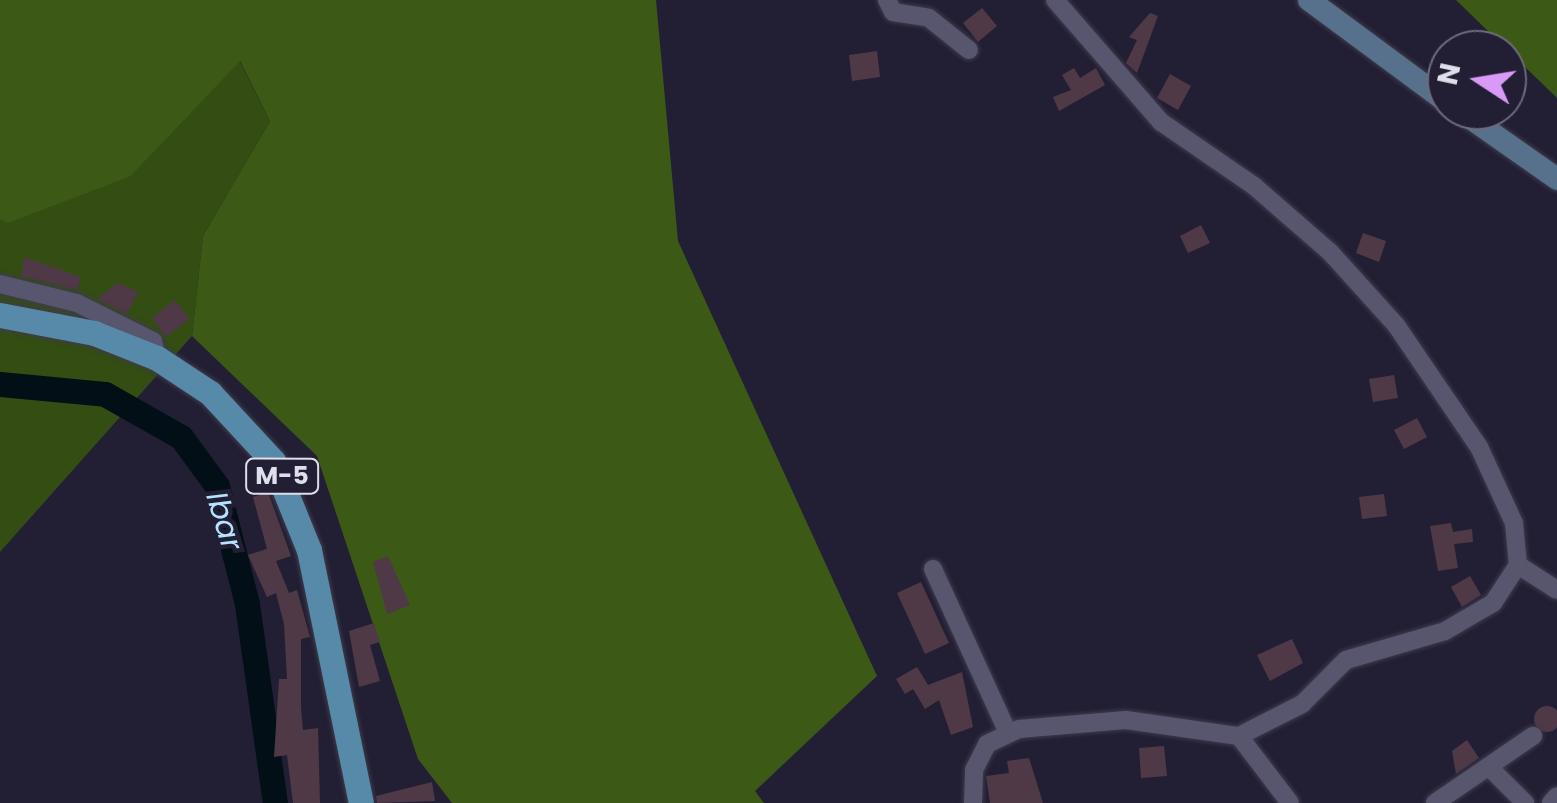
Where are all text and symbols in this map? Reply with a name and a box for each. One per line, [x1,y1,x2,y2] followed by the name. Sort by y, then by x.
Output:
[1427,30,1527,130] north arrow
[1428,60,1470,88] text: N
[244,456,320,496] road number: M-5
[198,487,250,555] water label: Ibar

